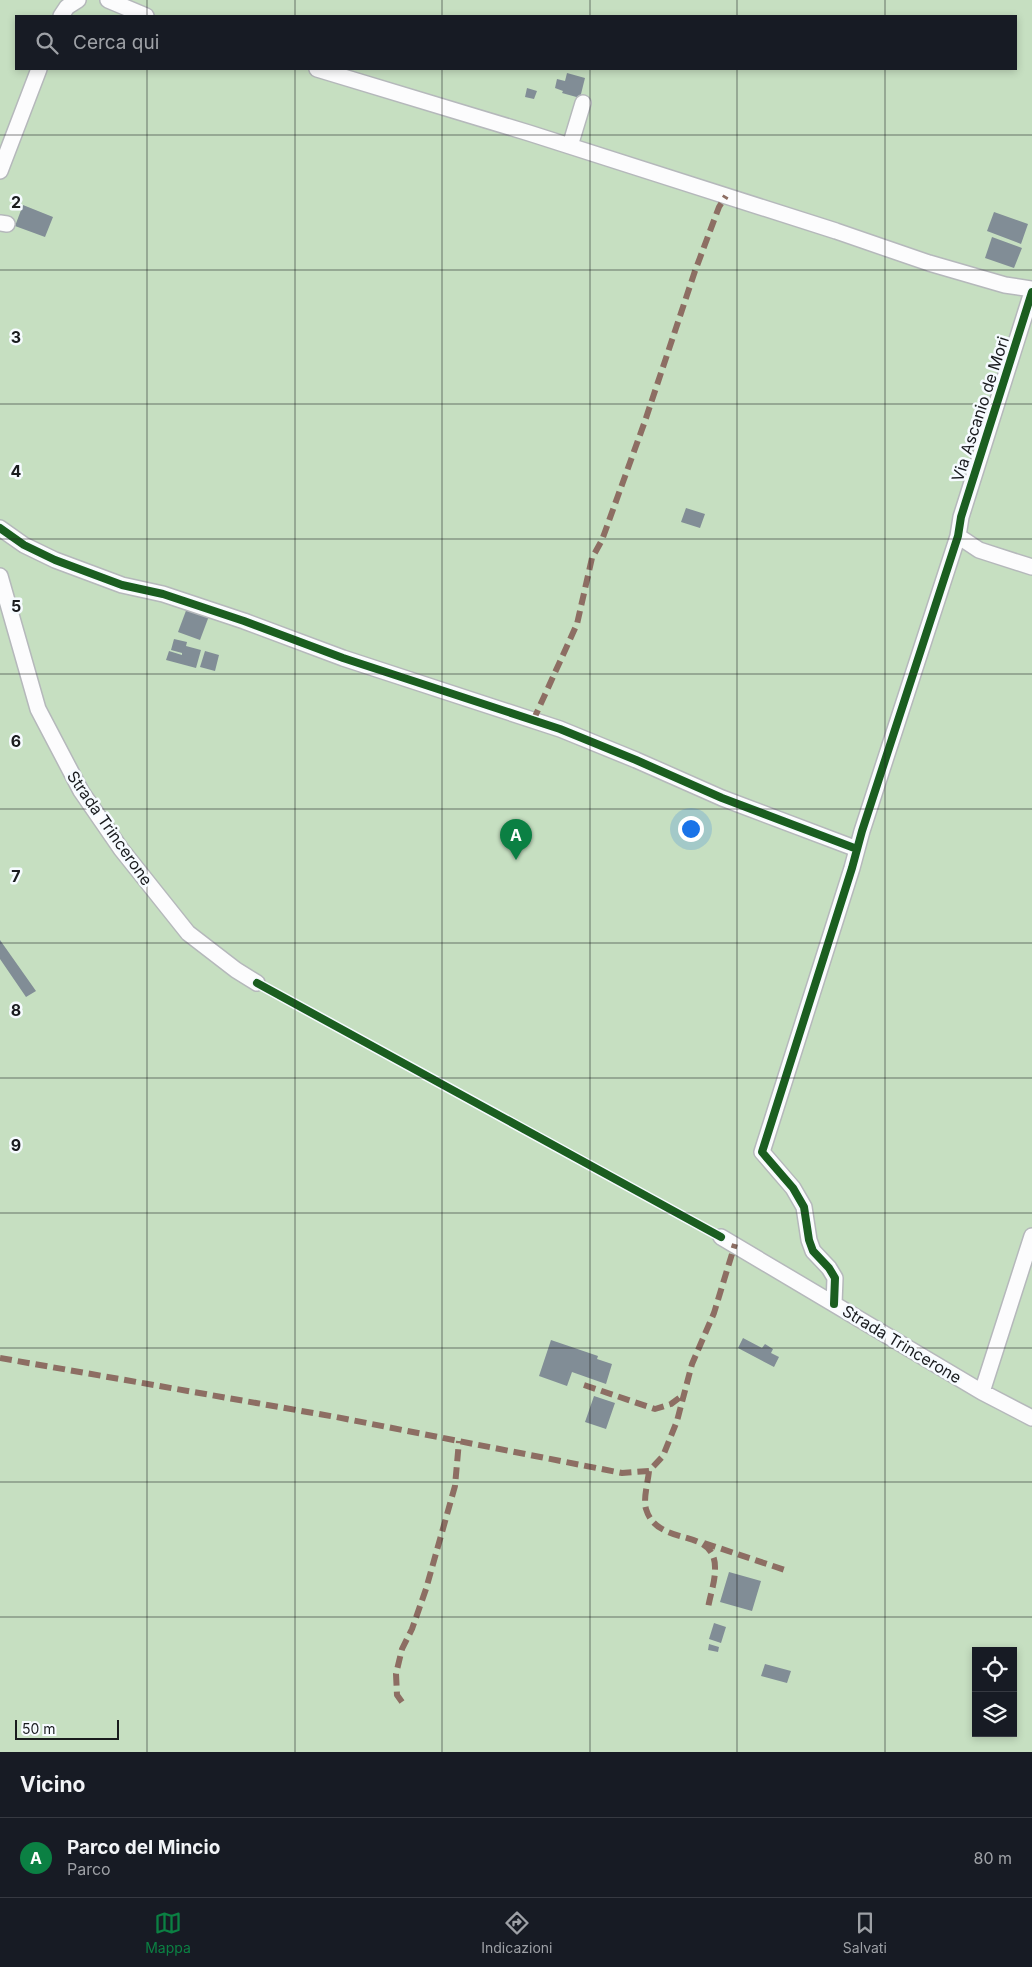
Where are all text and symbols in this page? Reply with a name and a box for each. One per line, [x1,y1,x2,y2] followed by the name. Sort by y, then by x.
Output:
[15,15,1017,70] search box
[33,29,61,57] icon: search
[73,31,159,54] text: Cerca qui
[11,192,21,212] text: 2
[11,327,21,347] text: 3
[947,334,1013,484] street label: Via Ascanio de Mori
[11,461,22,481] text: 4
[11,596,21,616] text: 5
[11,731,21,751] text: 6
[63,767,157,889] street label: Strada Trincerone
[678,816,704,842] your location
[500,819,532,860] pin: A
[11,866,21,886] text: 7
[11,1000,21,1020] text: 8
[11,1135,21,1155] text: 9
[839,1301,965,1387] street label: Strada Trincerone
[972,1647,1017,1737] map controls
[972,1647,1017,1692] button: locate
[972,1692,1017,1737] button: layers
[15,1717,119,1740] scale bar
[22,1720,56,1737] text: 50 m
[20,1772,85,1797] text: Vicino
[67,1836,220,1859] text: Parco del Mincio
[30,1848,42,1868] text: A
[973,1848,1012,1868] text: 80 m
[67,1859,111,1879] text: Parco
[145,1909,191,1956] tab: Mappa
[481,1909,552,1956] tab: Indicazioni
[843,1909,887,1956] tab: Salvati

